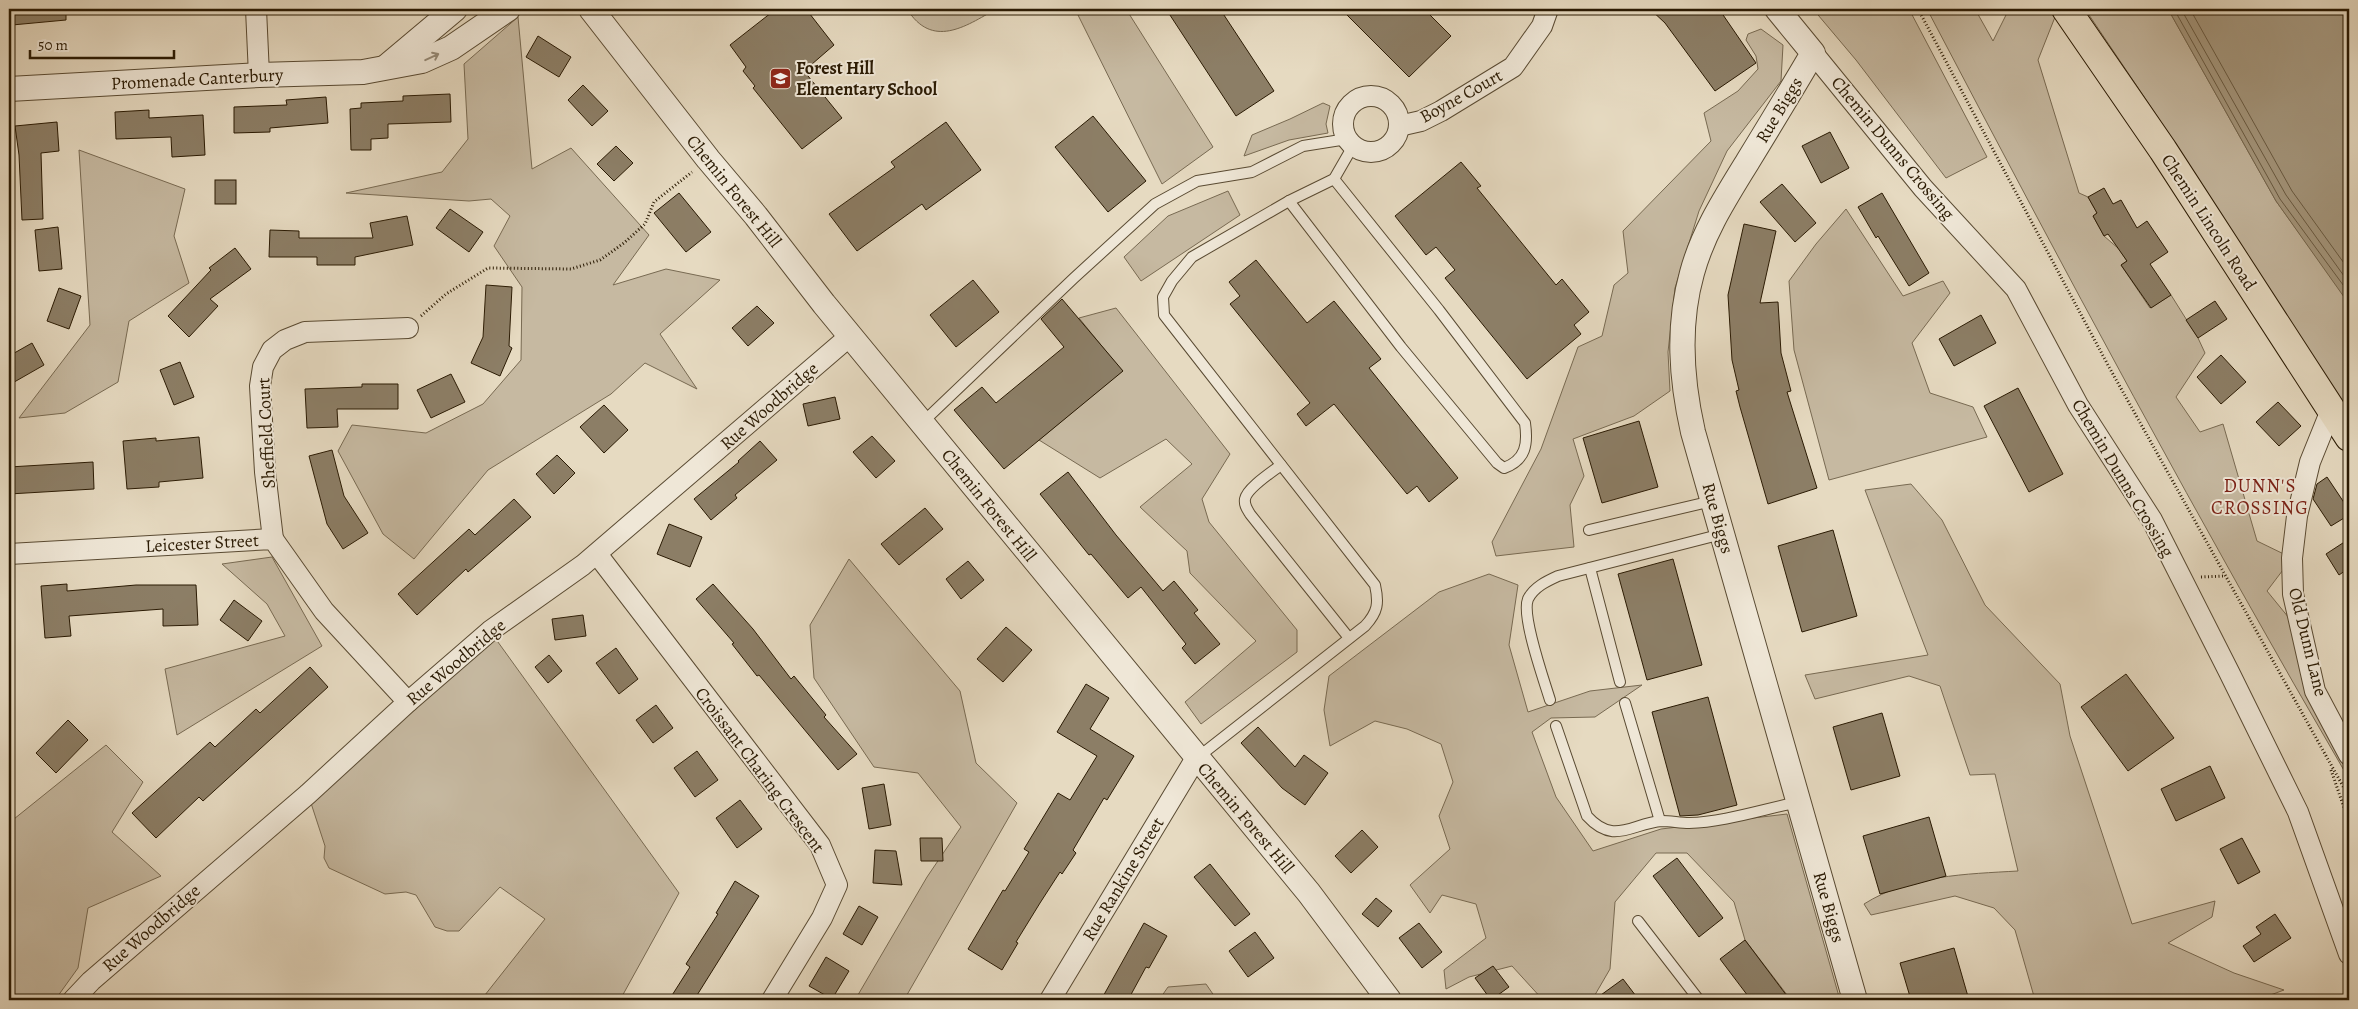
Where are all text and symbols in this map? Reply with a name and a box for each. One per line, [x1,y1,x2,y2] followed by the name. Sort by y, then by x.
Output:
[30,28,174,60] scale bar
[38,35,68,55] text: 50 m
[424,52,439,61] one-way arrow
[796,56,938,101] place label: Forest Hill Elementary School
[110,62,285,95] street label: Promenade Canterbury
[1415,63,1507,129] street label: Boyne Court
[768,66,792,90] school or university icon: Forest Hill Elementary School
[1826,71,1960,225] street label: Chemin Dunns Crossing
[1750,73,1808,147] street label: Rue Biggs
[681,130,787,253] street label: Chemin Forest Hill
[2156,149,2262,295] street label: Chemin Lincoln Road
[715,357,823,455] street label: Rue Woodbridge
[251,377,281,489] street label: Sheffield Court
[2066,395,2180,561] street label: Chemin Dunns Crossing
[936,444,1042,567] street label: Chemin Forest Hill
[2211,473,2309,521] district label: DUNN'S CROSSING
[1696,480,1740,556] street label: Rue Biggs
[145,528,259,558] street label: Leicester Street
[2283,585,2333,699] street label: Old Dunn Lane
[401,613,511,711] street label: Rue Woodbridge
[690,682,830,858] street label: Croissant Charing Crescent
[1192,757,1300,879] street label: Chemin Forest Hill
[1077,813,1169,945] street label: Rue Rankine Street
[1807,869,1851,945] street label: Rue Biggs
[97,879,205,977] street label: Rue Woodbridge

